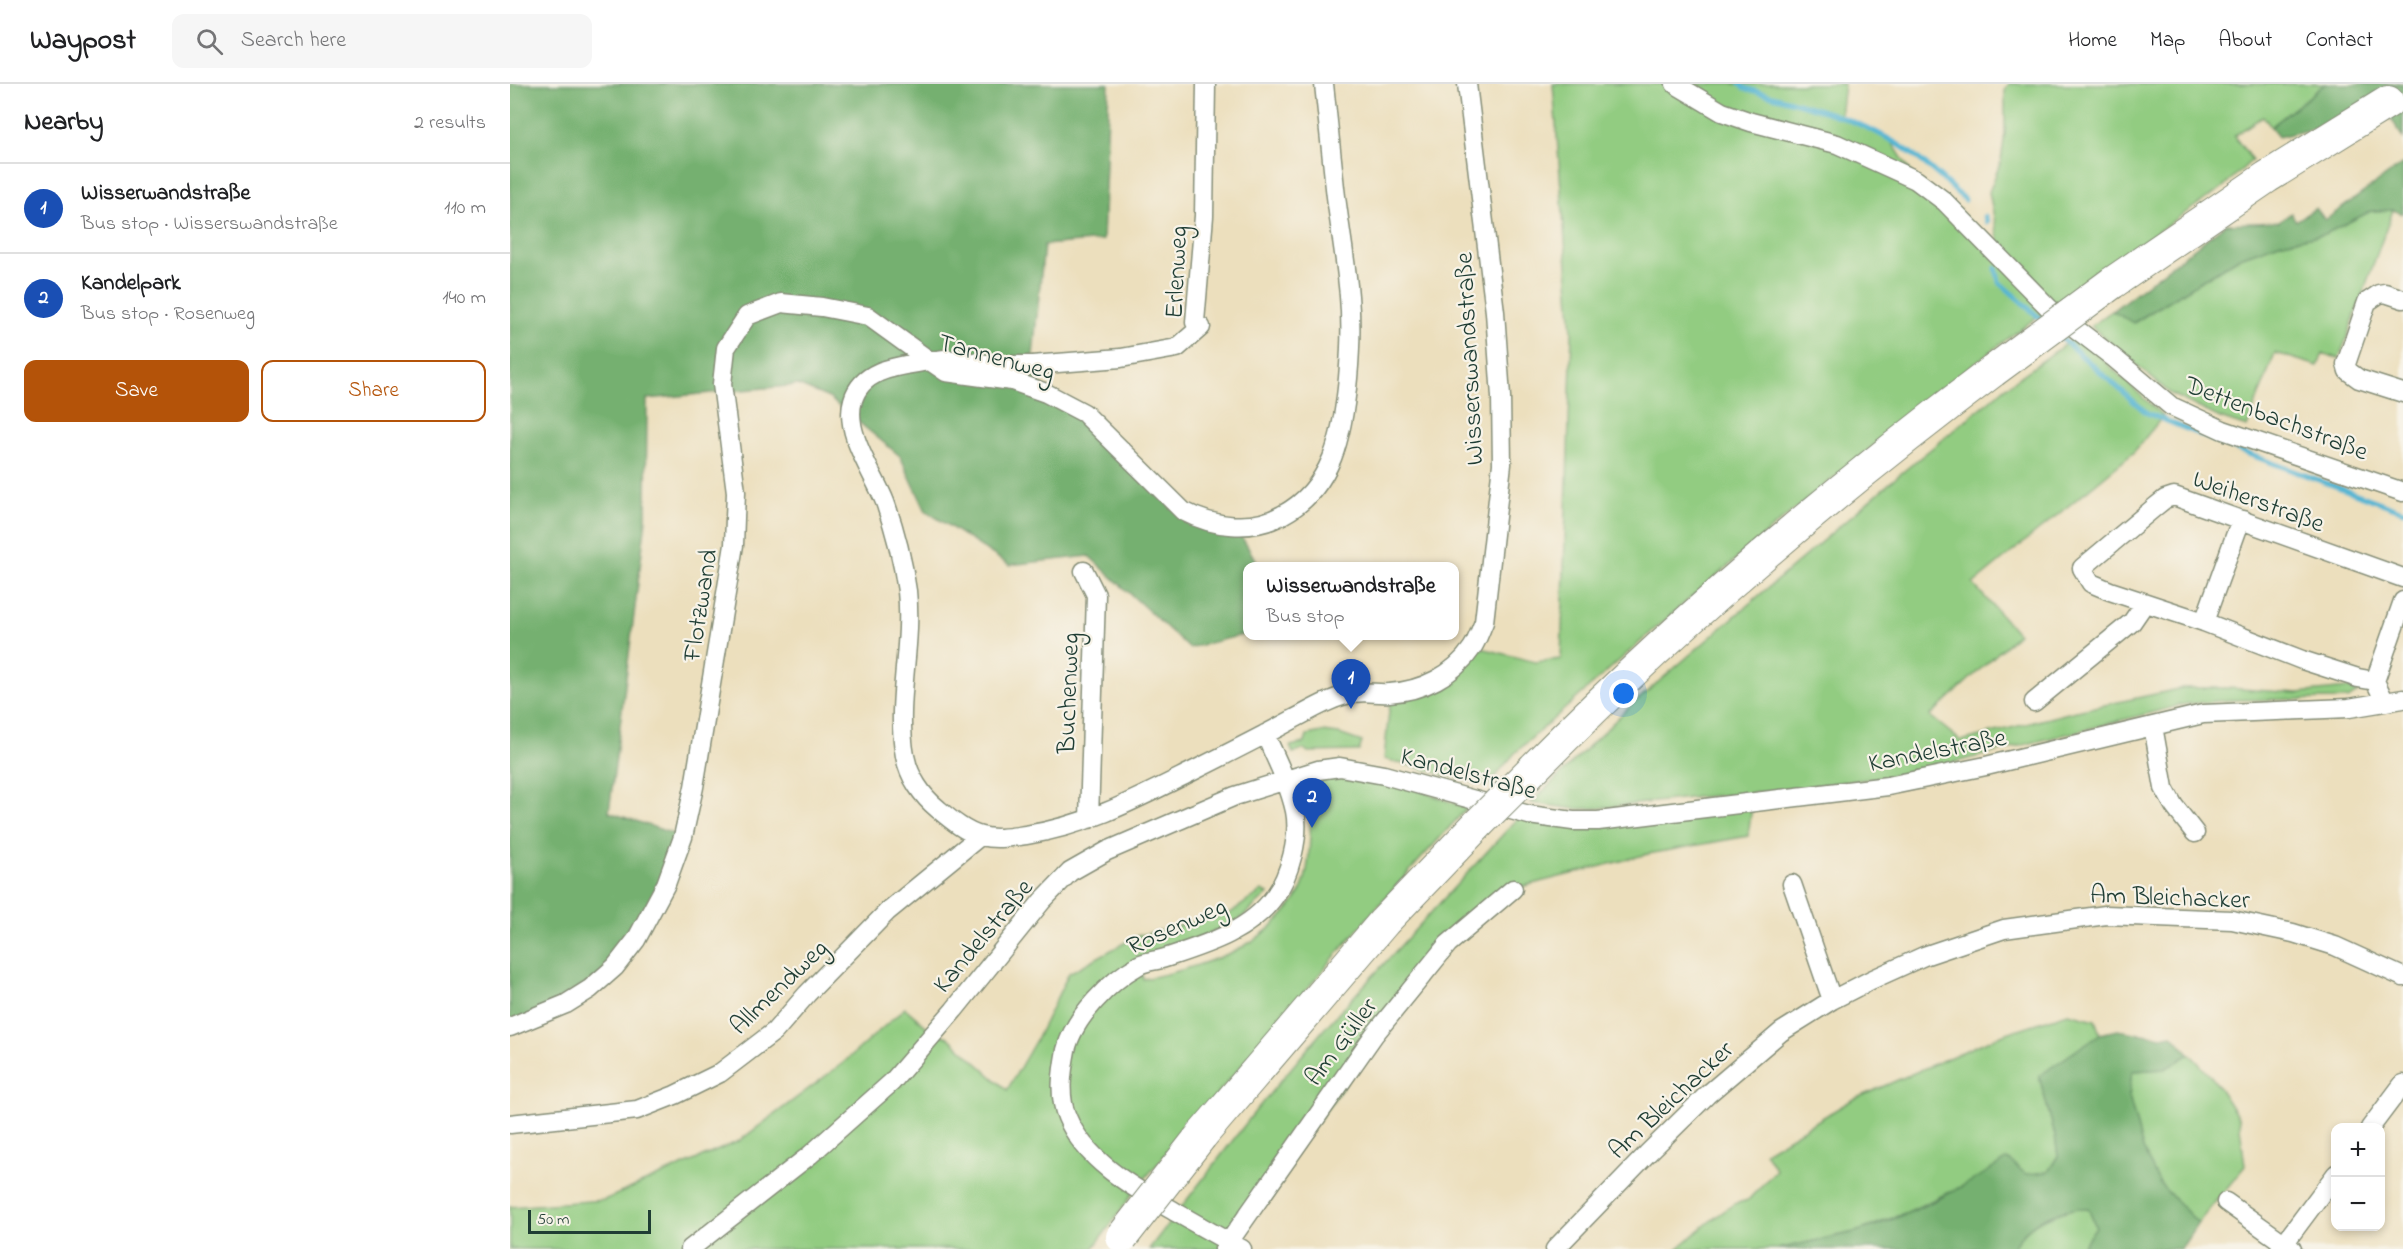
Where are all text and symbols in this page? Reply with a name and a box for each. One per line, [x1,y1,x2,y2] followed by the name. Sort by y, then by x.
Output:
[172,14,592,68] search box
[30,21,136,62] text: Waypost
[193,25,226,58] icon: search
[241,25,346,57] text: Search here
[2068,26,2117,56] text: Home
[2150,26,2185,56] text: Map
[2218,26,2272,56] text: About
[2305,26,2373,56] text: Contact
[24,104,103,142] text: Nearby
[414,109,486,138] text: 2 results
[81,178,250,210] text: Wisserwandstraße
[40,194,47,223] text: 1
[444,194,486,223] text: 110 m
[81,210,338,239] text: Bus stop · Wisserswandstraße
[1157,225,1199,320] street label: Erlenweg
[1446,251,1496,466] street label: Wisserswandstraße
[81,268,181,300] text: Kandelpark
[39,284,48,313] text: 2
[442,284,486,313] text: 140 m
[81,300,255,329] text: Bus stop · Rosenweg
[934,325,1059,393] street label: Tannenweg
[24,360,249,422] button: Save
[261,360,486,422] button: Share
[2178,367,2373,472] street label: Dettenbachstraße
[2187,461,2330,544] street label: Weiherstraße
[674,546,730,665] street label: Flotzwand
[1243,562,1459,640] popup
[1266,571,1436,603] text: Wisserwandstraße
[1266,603,1345,632] text: Bus stop
[1049,632,1091,755] street label: Buchenweg
[1332,660,1370,709] pin: 1
[1609,679,1638,708] your location
[1866,720,2010,784] street label: Kandelstraße
[1396,739,1541,811] street label: Kandelstraße
[1292,778,1332,828] pin: 2
[925,871,1044,1003] street label: Kandelstraße
[2089,877,2251,921] street label: Am Bleichacker
[1121,889,1233,967] street label: Rosenweg
[722,931,838,1045] street label: Allmendweg
[1296,990,1389,1095] street label: Am Güller
[1601,1032,1744,1170] street label: Am Bleichacker
[2331,1123,2385,1231] map controls
[2331,1123,2385,1177] button: +
[2331,1177,2385,1231] button: −
[528,1207,651,1234] scale bar
[537,1208,569,1232] text: 50 m

